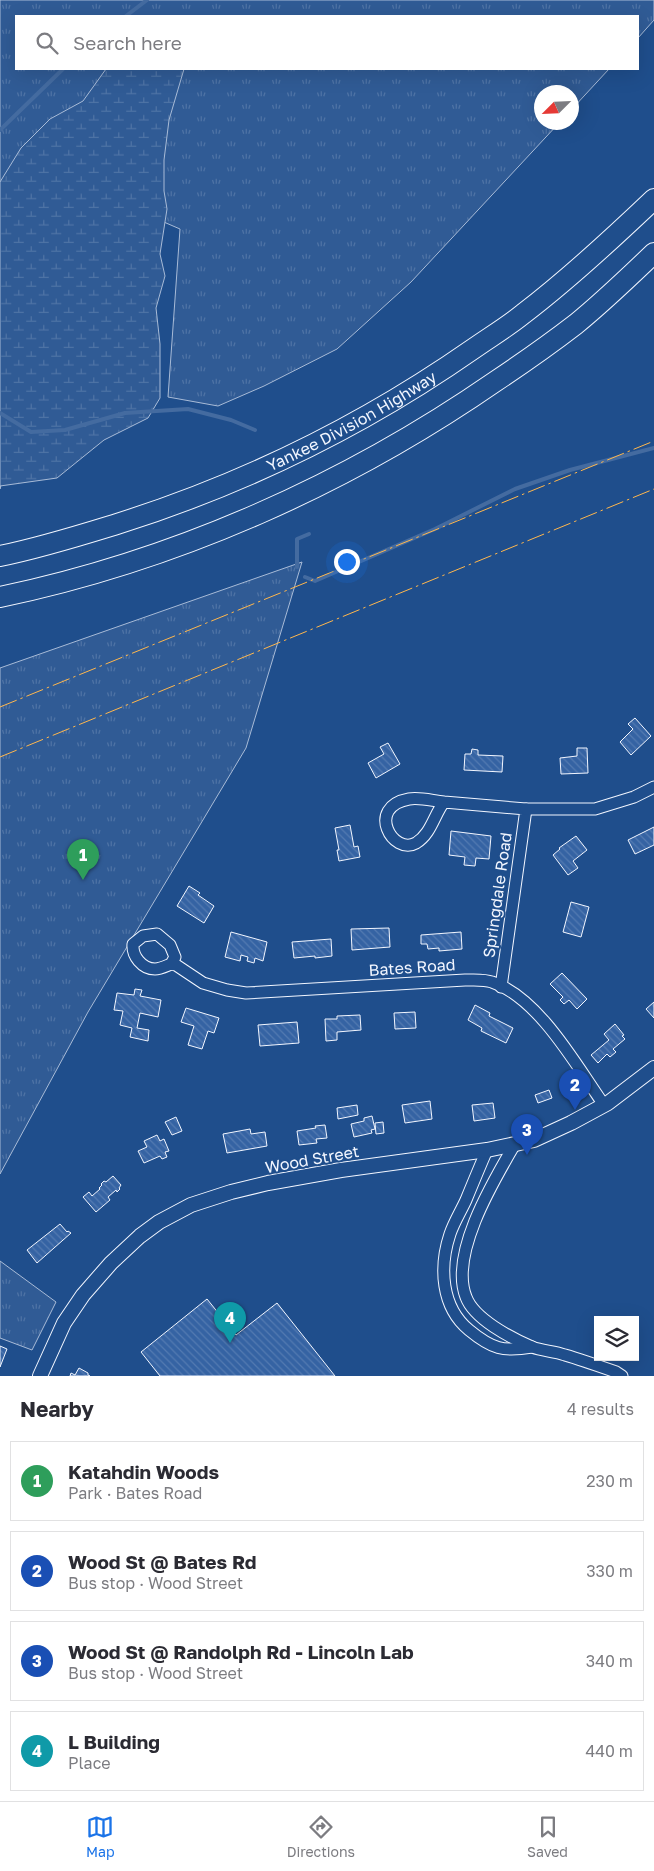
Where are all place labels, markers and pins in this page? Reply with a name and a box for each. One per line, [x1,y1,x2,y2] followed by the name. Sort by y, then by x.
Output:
[67,839,99,880] pin: 1
[559,1069,591,1110] pin: 2
[511,1114,543,1155] pin: 3
[214,1302,246,1343] pin: 4

